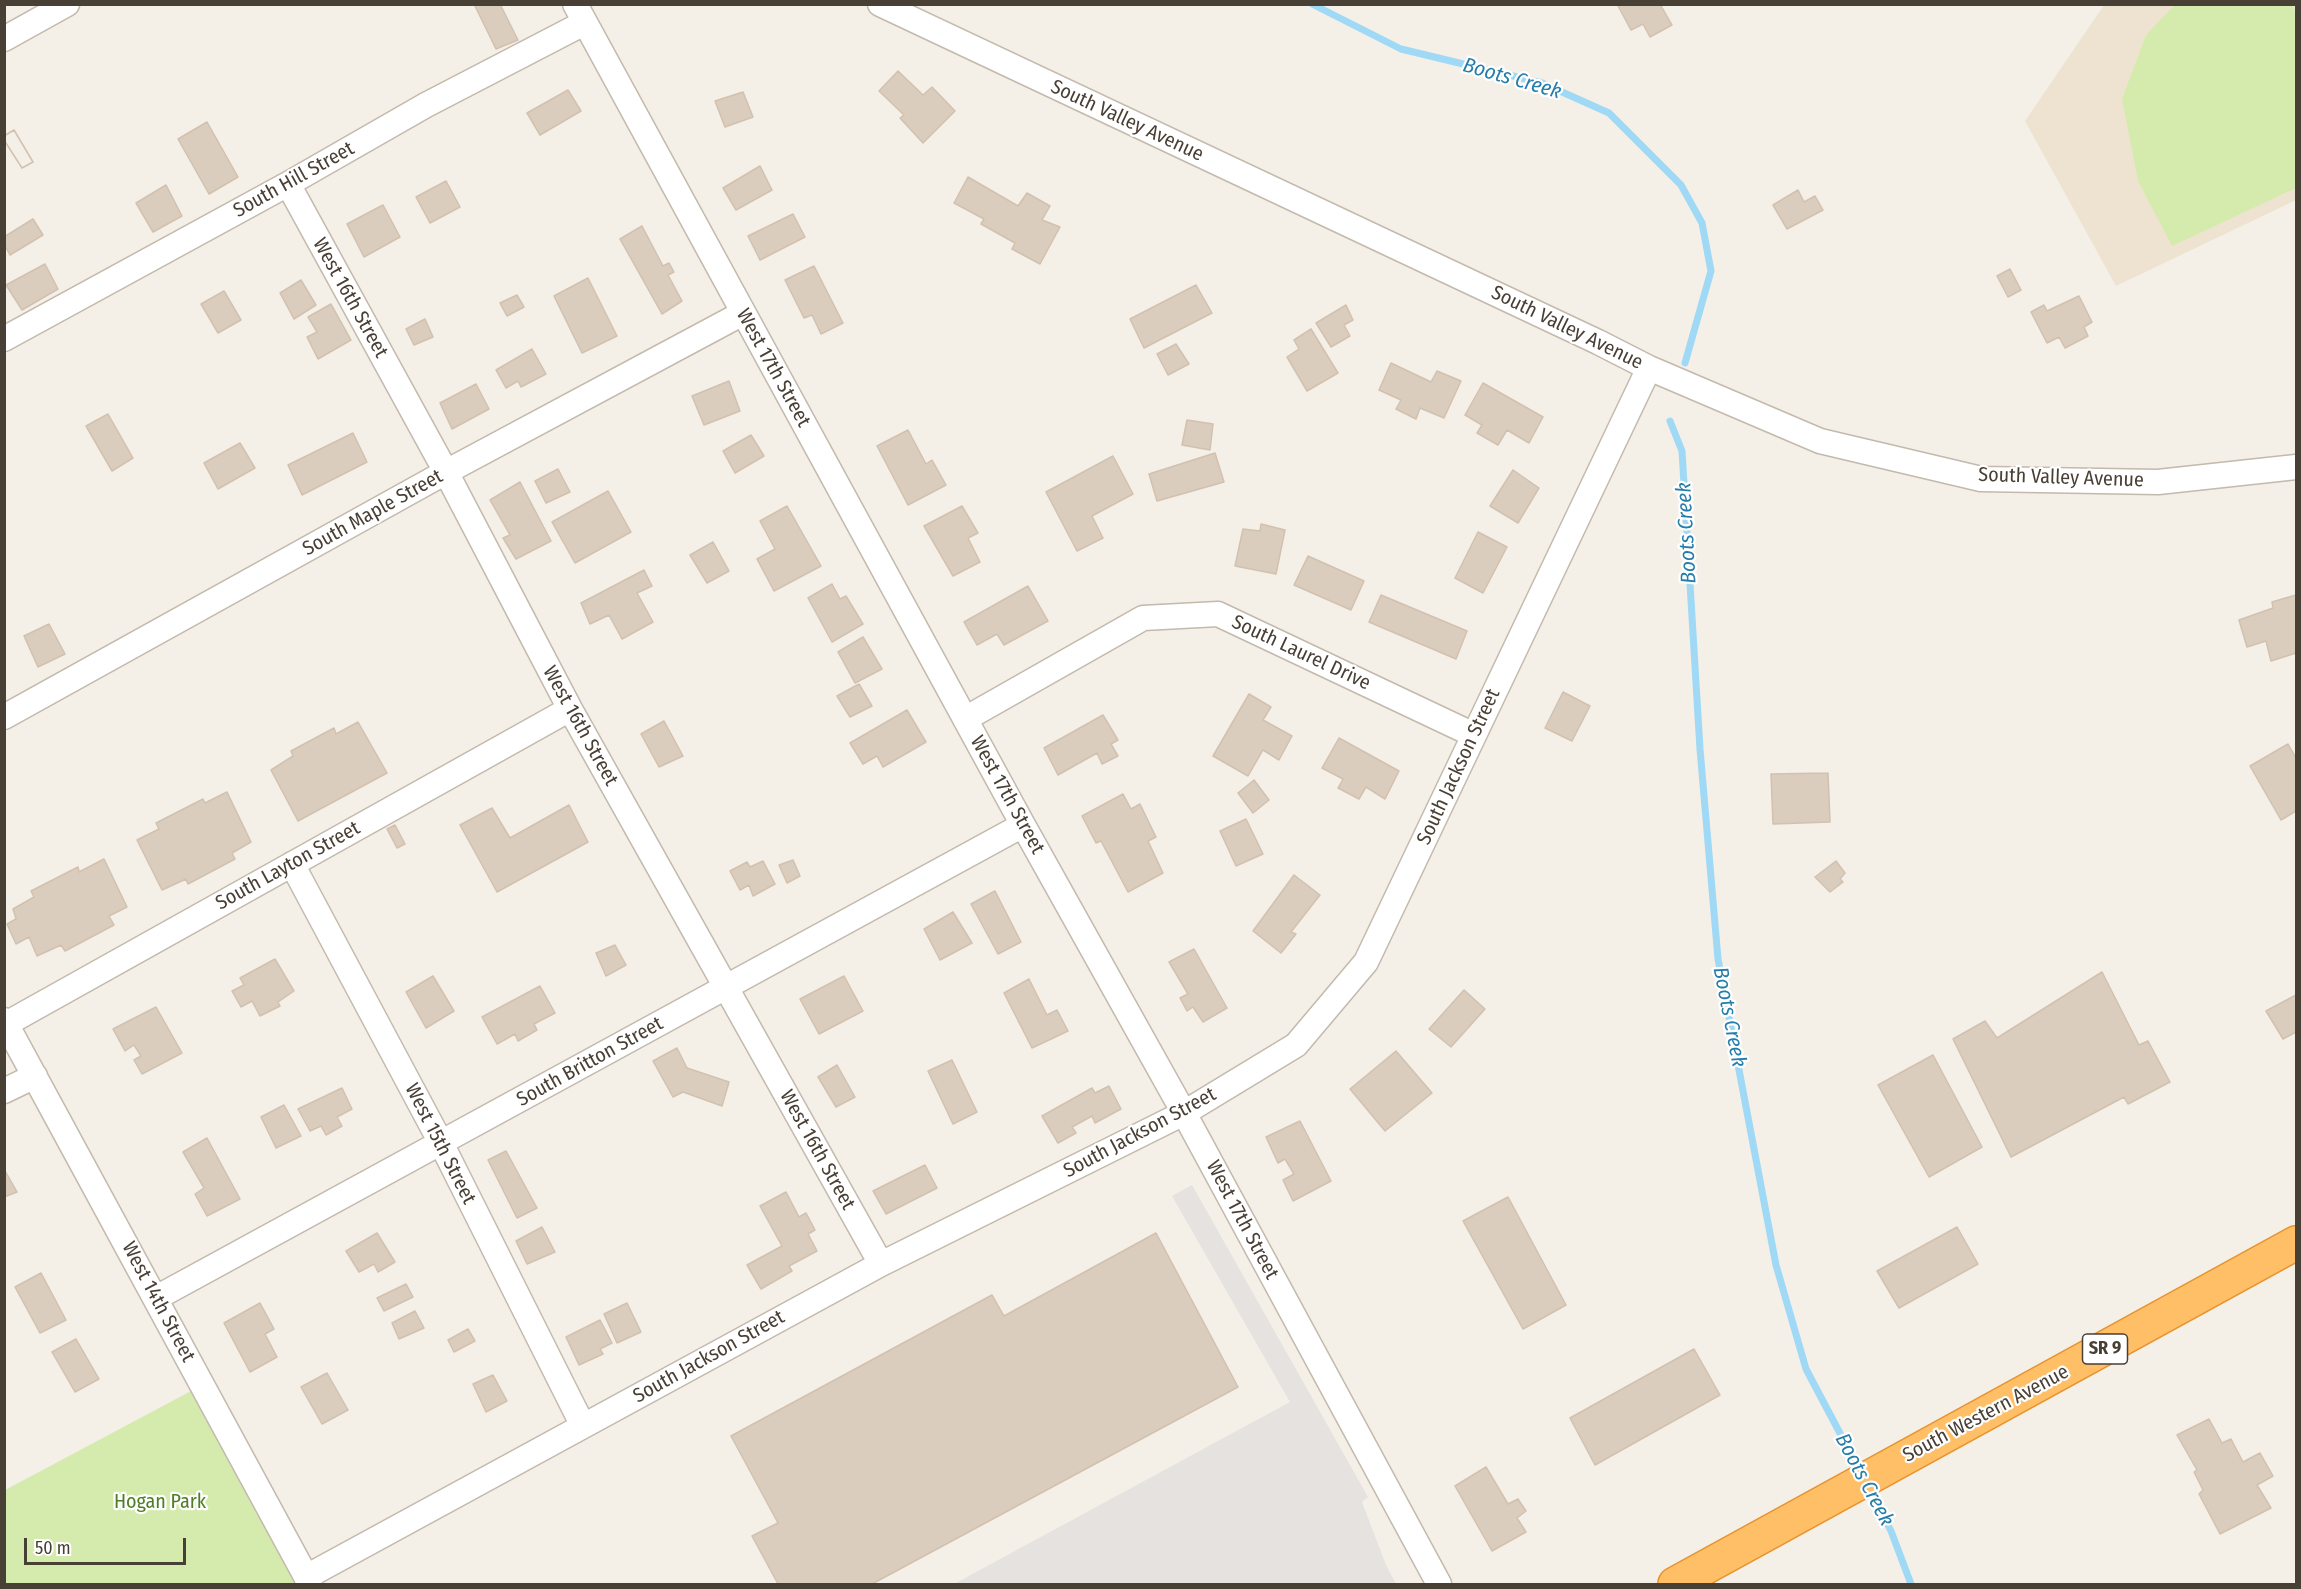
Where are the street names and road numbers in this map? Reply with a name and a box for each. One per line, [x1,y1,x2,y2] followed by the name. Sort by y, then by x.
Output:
[1047,75,1207,167] street label: South Valley Avenue
[229,137,359,223] street label: South Hill Street
[307,234,393,362] street label: West 16th Street
[1487,281,1647,375] street label: South Valley Avenue
[731,305,815,431] street label: West 17th Street
[1978,463,2144,493] street label: South Valley Avenue
[299,465,447,561] street label: South Maple Street
[1228,610,1374,696] street label: South Laurel Drive
[537,662,623,790] street label: West 16th Street
[1412,685,1506,849] street label: South Jackson Street
[965,732,1049,858] street label: West 17th Street
[212,816,364,916] street label: South Layton Street
[513,1012,667,1112] street label: South Britton Street
[399,1080,481,1208] street label: West 15th Street
[1060,1083,1220,1183] street label: South Jackson Street
[774,1086,860,1214] street label: West 16th Street
[1201,1156,1283,1284] street label: West 17th Street
[116,1238,200,1366] street label: West 14th Street
[629,1305,789,1409] street label: South Jackson Street
[2082,1334,2128,1364] road number: SR 9
[1899,1360,2073,1468] street label: South Western Avenue

